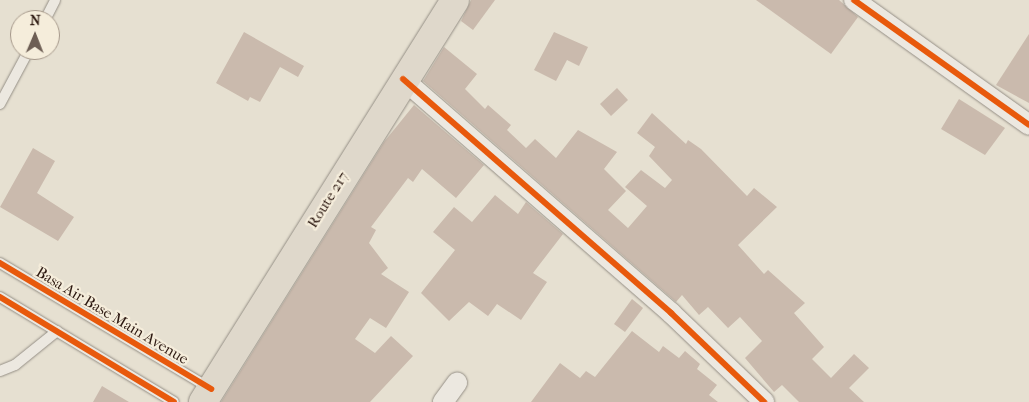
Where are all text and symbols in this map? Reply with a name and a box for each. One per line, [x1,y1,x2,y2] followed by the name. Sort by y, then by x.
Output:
[10,10,60,60] north arrow
[30,12,41,29] text: N
[304,169,352,231] street label: Route 217
[33,263,191,369] street label: Basa Air Base Main Avenue

